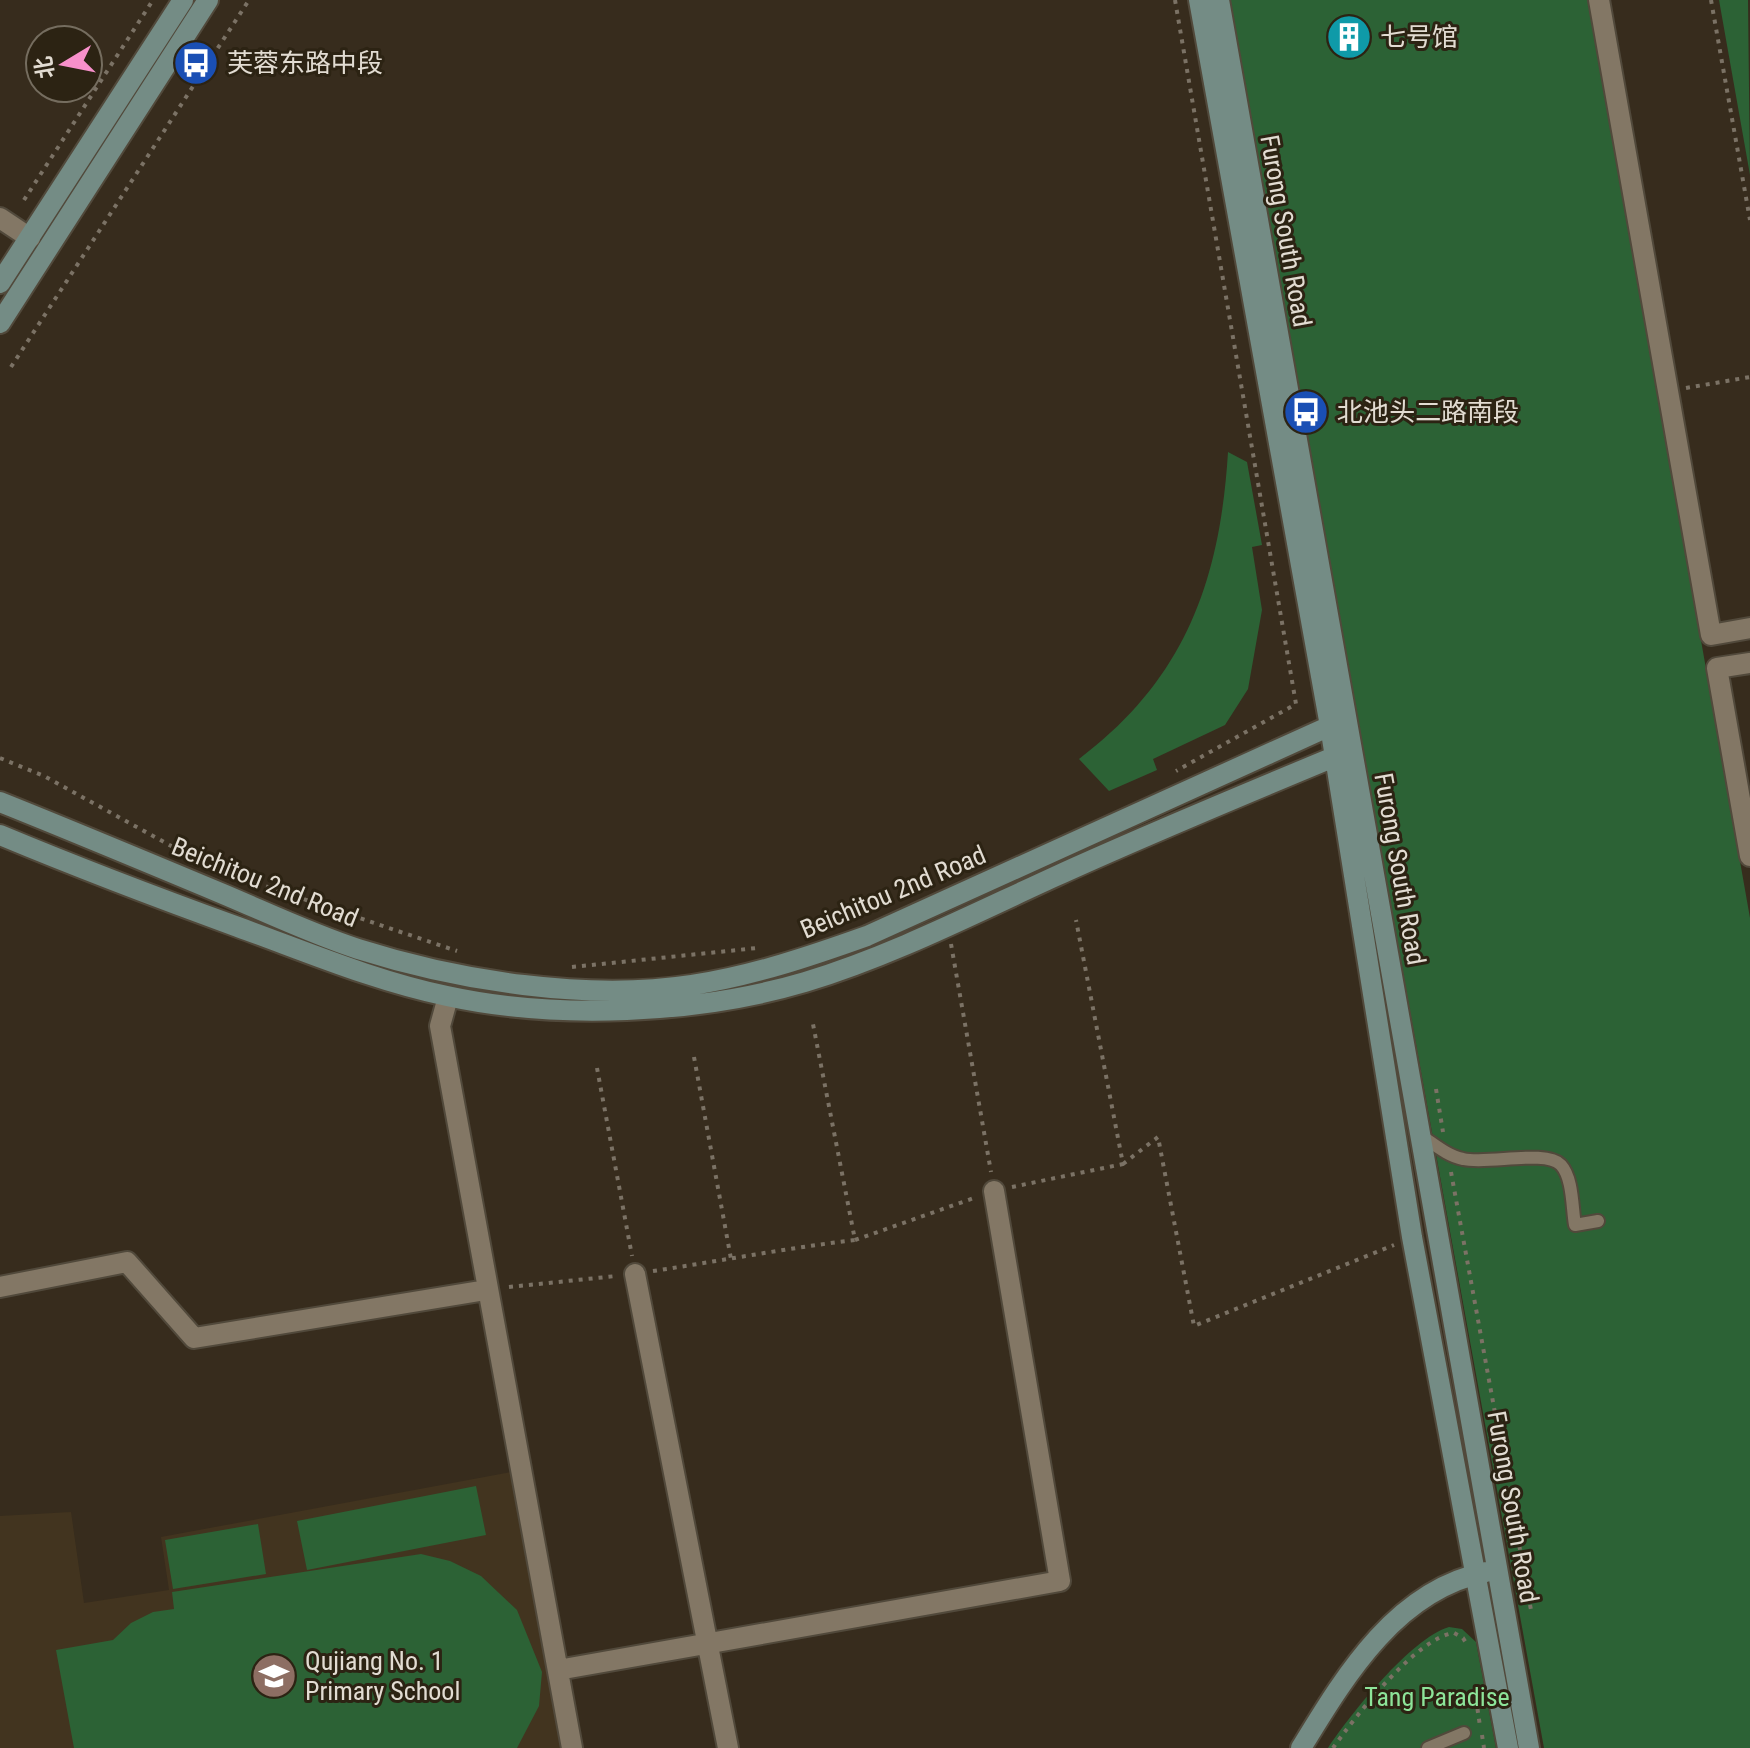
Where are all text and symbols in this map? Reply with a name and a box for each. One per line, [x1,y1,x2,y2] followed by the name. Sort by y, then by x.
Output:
[1325,13,1373,61] building icon: 七号馆
[1380,22,1458,52] place label: 七号馆
[24,24,104,104] north arrow
[172,39,220,87] bus stop icon: 芙蓉东路中段
[227,48,383,78] place label: 芙蓉东路中段
[31,54,59,80] text: 北
[1254,133,1318,329] street label: Furong South Road
[1282,388,1330,436] bus stop icon: 北池头二路南段
[1337,397,1519,427] place label: 北池头二路南段
[1368,771,1432,967] street label: Furong South Road
[167,831,363,933] street label: Beichitou 2nd Road
[796,839,990,945] street label: Beichitou 2nd Road
[1481,1409,1545,1605] street label: Furong South Road
[305,1646,460,1706] place label: Qujiang No. 1 Primary School
[250,1652,298,1700] school or university icon: Qujiang No. 1 Primary School
[1364,1682,1510,1712] park label: Tang Paradise

